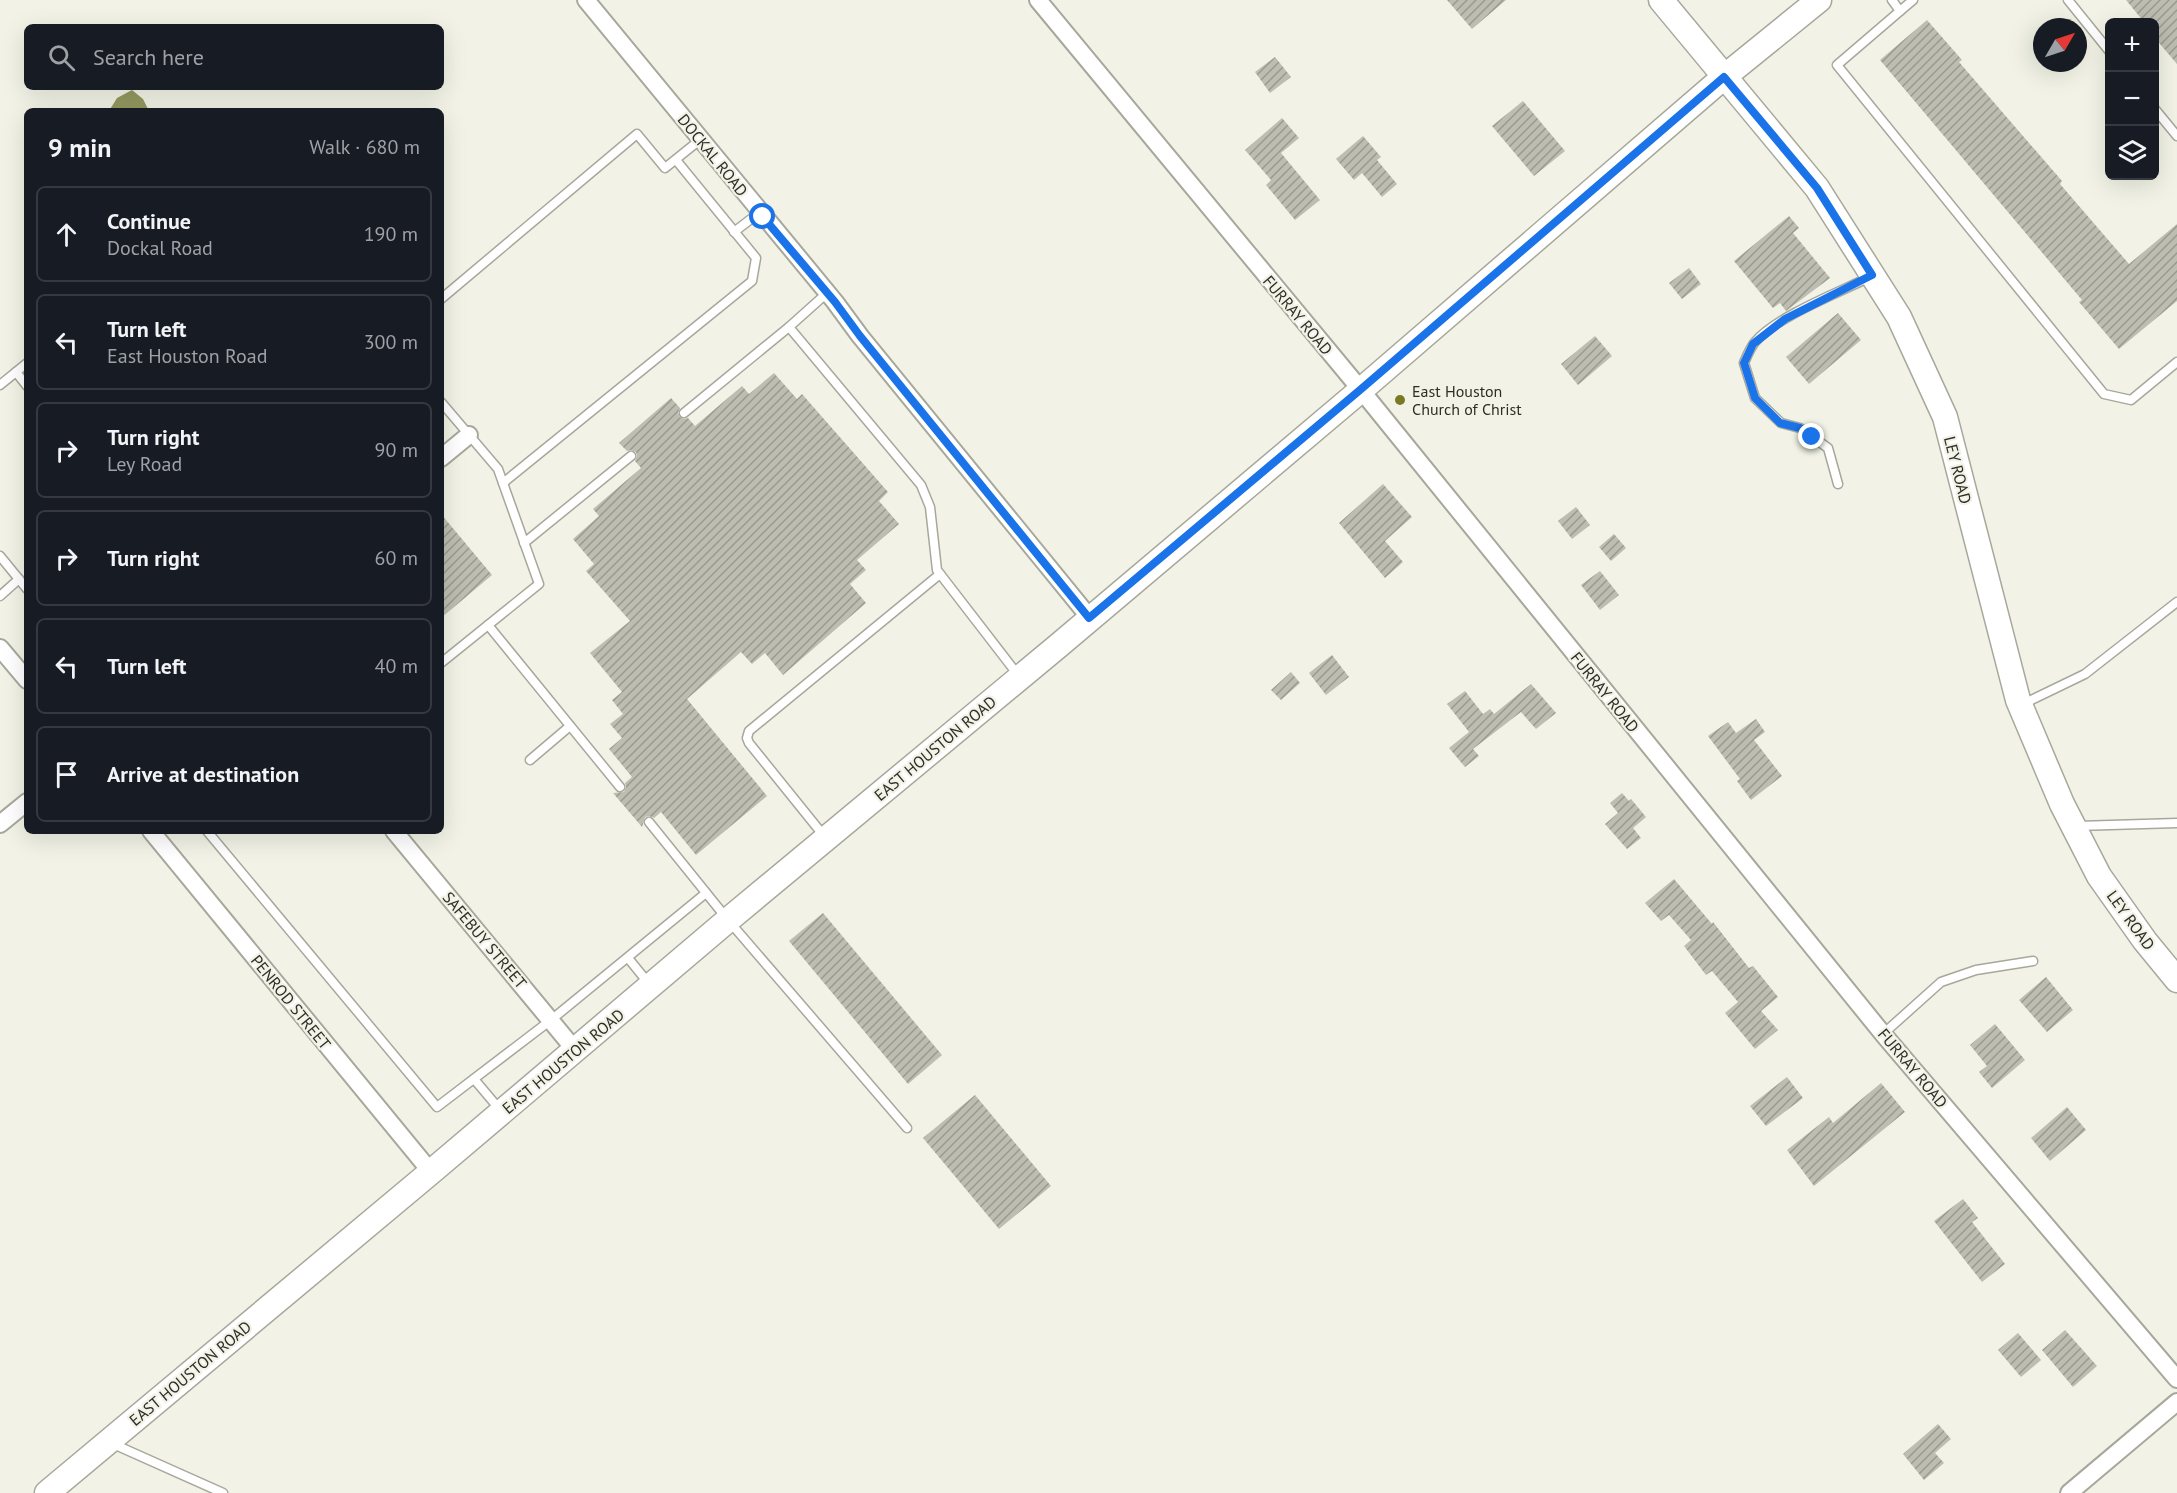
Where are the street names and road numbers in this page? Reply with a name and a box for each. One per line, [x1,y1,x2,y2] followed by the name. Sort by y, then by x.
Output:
[674,110,752,200] street label: DOCKAL ROAD
[1259,271,1337,359] street label: FURRAY ROAD
[1940,434,1976,506] street label: LEY ROAD
[1567,648,1643,736] street label: FURRAY ROAD
[870,691,1000,805] street label: EAST HOUSTON ROAD
[2103,886,2159,954] street label: LEY ROAD
[439,888,531,993] street label: SAFEBUY STREET
[247,951,335,1053] street label: PENROD STREET
[498,1004,628,1118] street label: EAST HOUSTON ROAD
[1874,1024,1952,1112] street label: FURRAY ROAD
[125,1316,255,1430] street label: EAST HOUSTON ROAD

